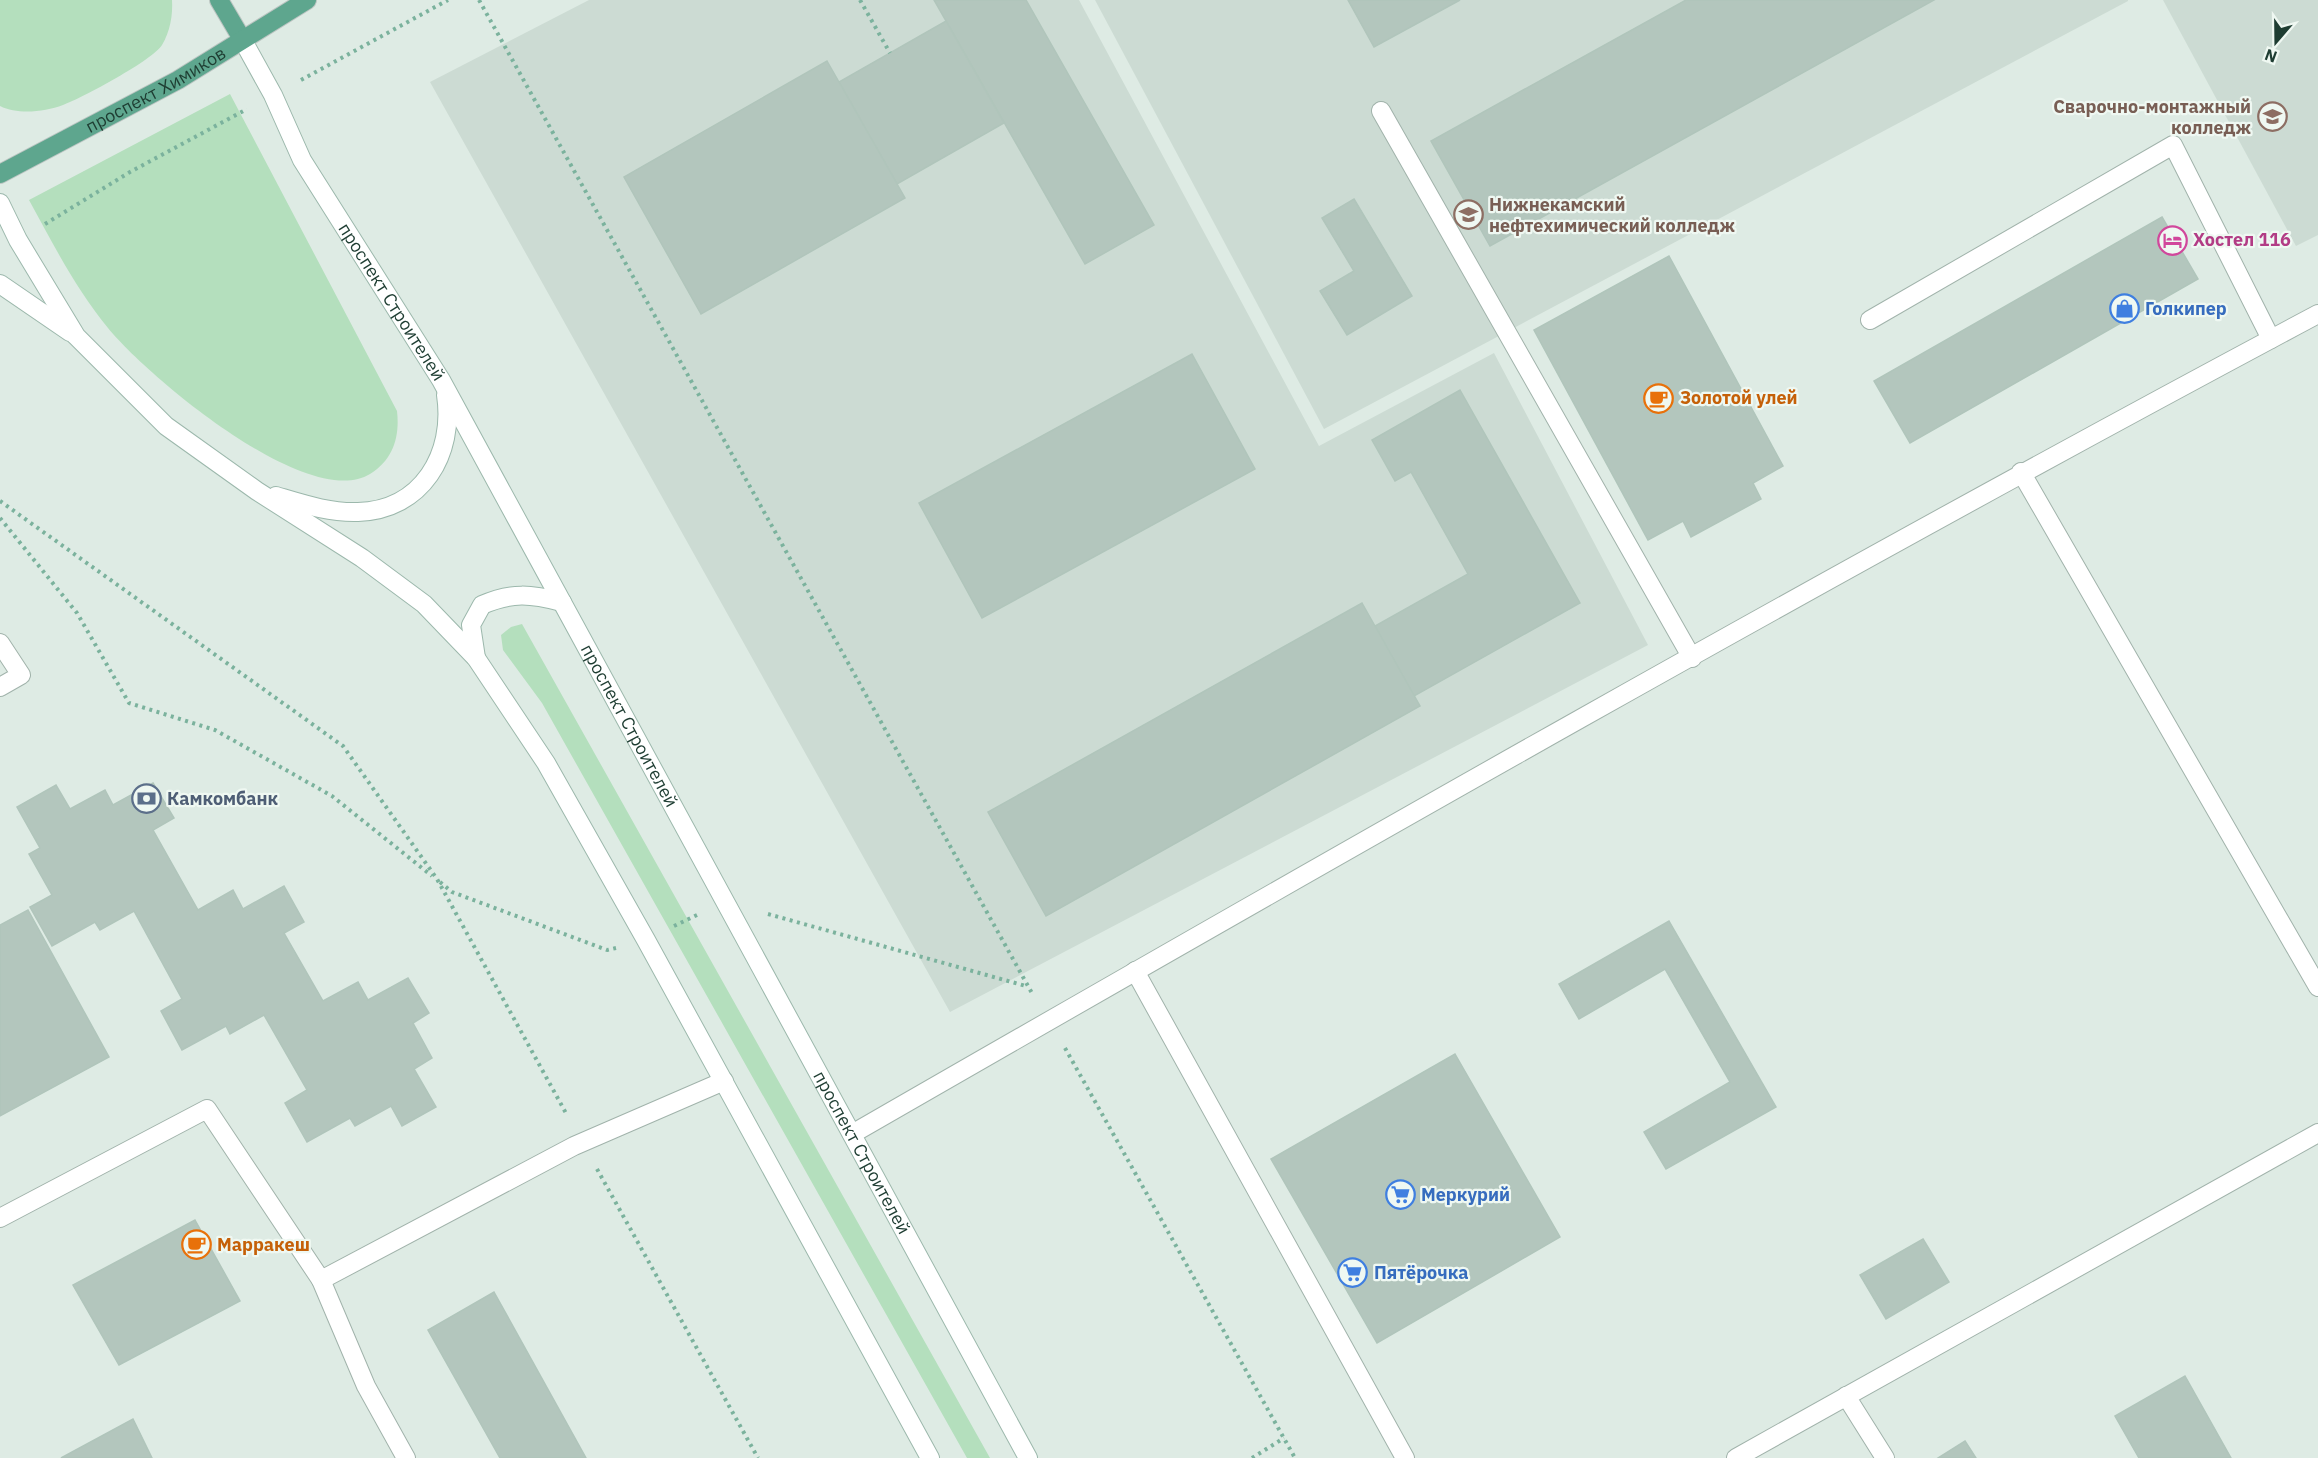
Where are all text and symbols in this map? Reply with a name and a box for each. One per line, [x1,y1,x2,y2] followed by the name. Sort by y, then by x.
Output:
[2246,12,2306,72] north arrow
[81,41,230,138] street label: проспект Химиков
[2262,45,2280,67] text: N
[2053,95,2251,139] place label: Сварочно-монтажный колледж
[2256,101,2288,133] school or university icon: Сварочно-монтажный колледж
[1489,193,1735,237] place label: Нижнекамский нефтехимический колледж
[1452,199,1484,231] school or university icon: Нижнекамский нефтехимический колледж
[334,218,451,385] street label: проспект Строителей
[2156,224,2188,256] hotel icon: Хостел 116
[2193,228,2291,251] place label: Хостел 116
[2108,293,2140,325] shop icon: Голкипер
[2145,297,2227,320] place label: Голкипер
[1643,382,1675,414] cafe icon: Золотой улей
[1680,386,1798,409] place label: Золотой улей
[576,640,683,811] street label: проспект Строителей
[130,783,162,815] bank icon: Камкомбанк
[167,787,278,810] place label: Камкомбанк
[808,1067,916,1238] street label: проспект Строителей
[1384,1179,1416,1211] supermarket icon: Меркурий
[1421,1183,1510,1206] place label: Меркурий
[180,1229,212,1261] cafe icon: Марракеш
[217,1233,310,1256] place label: Марракеш
[1337,1257,1369,1289] supermarket icon: Пятёрочка
[1374,1261,1468,1284] place label: Пятёрочка

